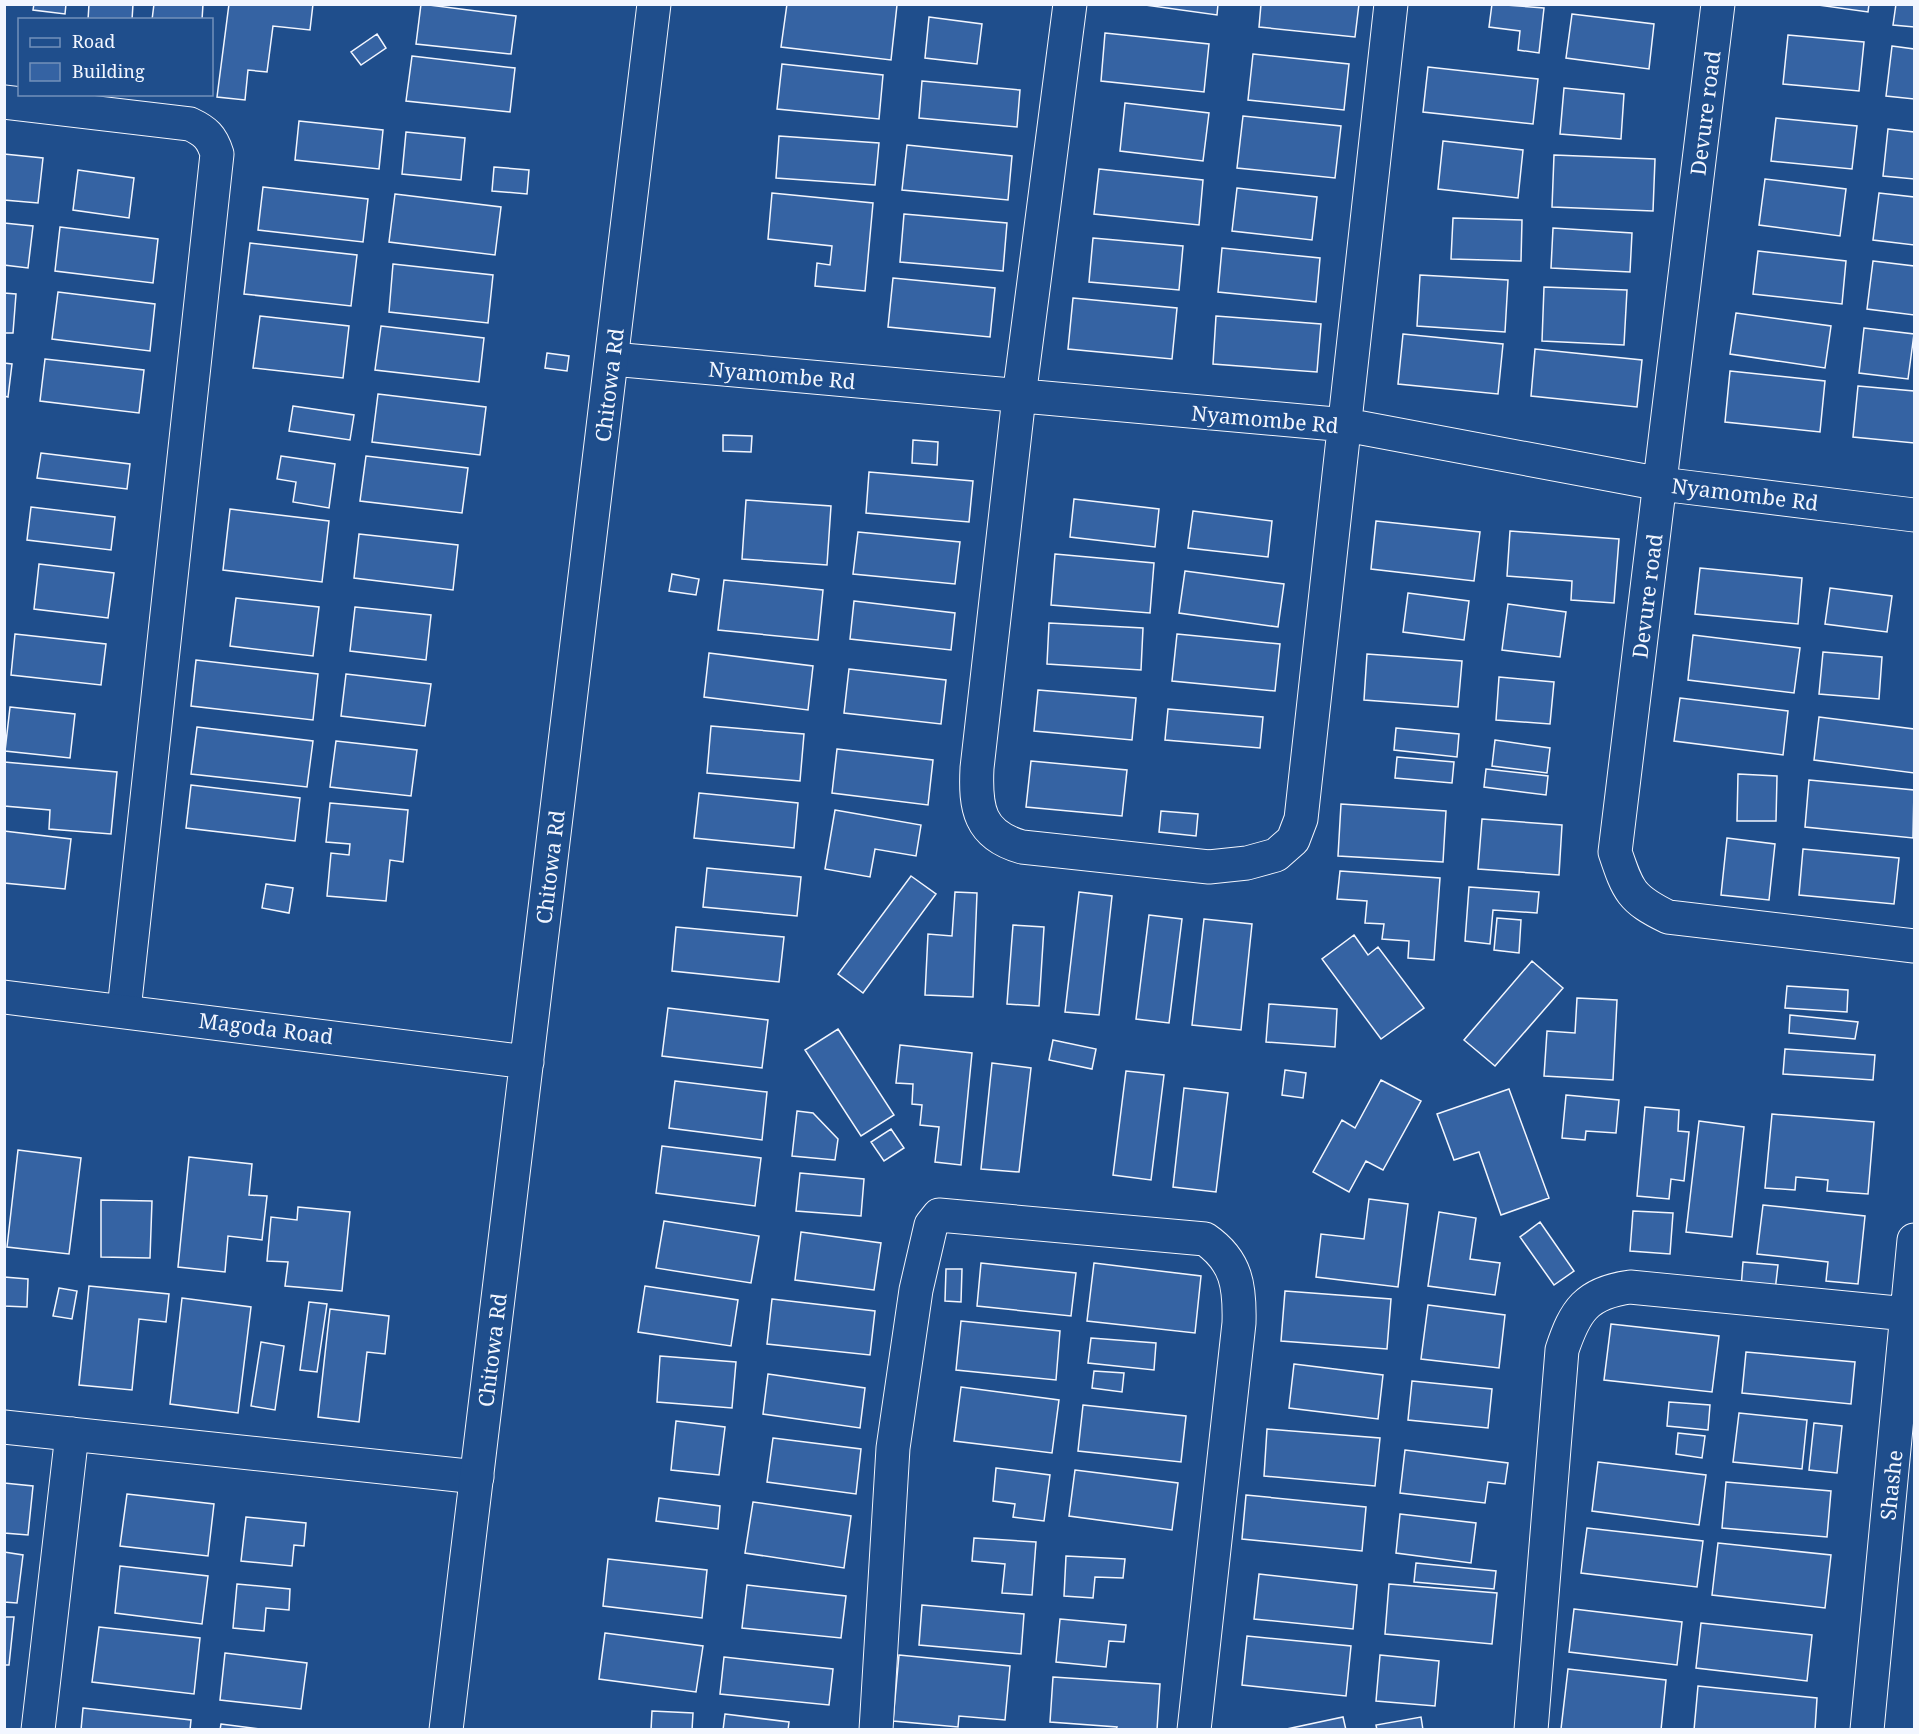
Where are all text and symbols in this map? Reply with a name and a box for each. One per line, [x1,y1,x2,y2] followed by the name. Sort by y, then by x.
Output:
[18,18,213,96] legend
[72,29,115,53] text: Road
[1683,49,1727,177] street label: Devure road
[72,59,145,83] text: Building
[588,326,630,444] street label: Chitowa Rd
[707,355,857,395] street label: Nyamombe Rd
[1190,399,1340,439] street label: Nyamombe Rd
[1670,471,1820,517] street label: Nyamombe Rd
[1625,532,1669,660] street label: Devure road
[529,808,571,926] street label: Chitowa Rd
[197,1006,335,1050] street label: Magoda Road
[471,1291,513,1409] street label: Chitowa Rd
[1873,1448,1909,1522] street label: Shashe

